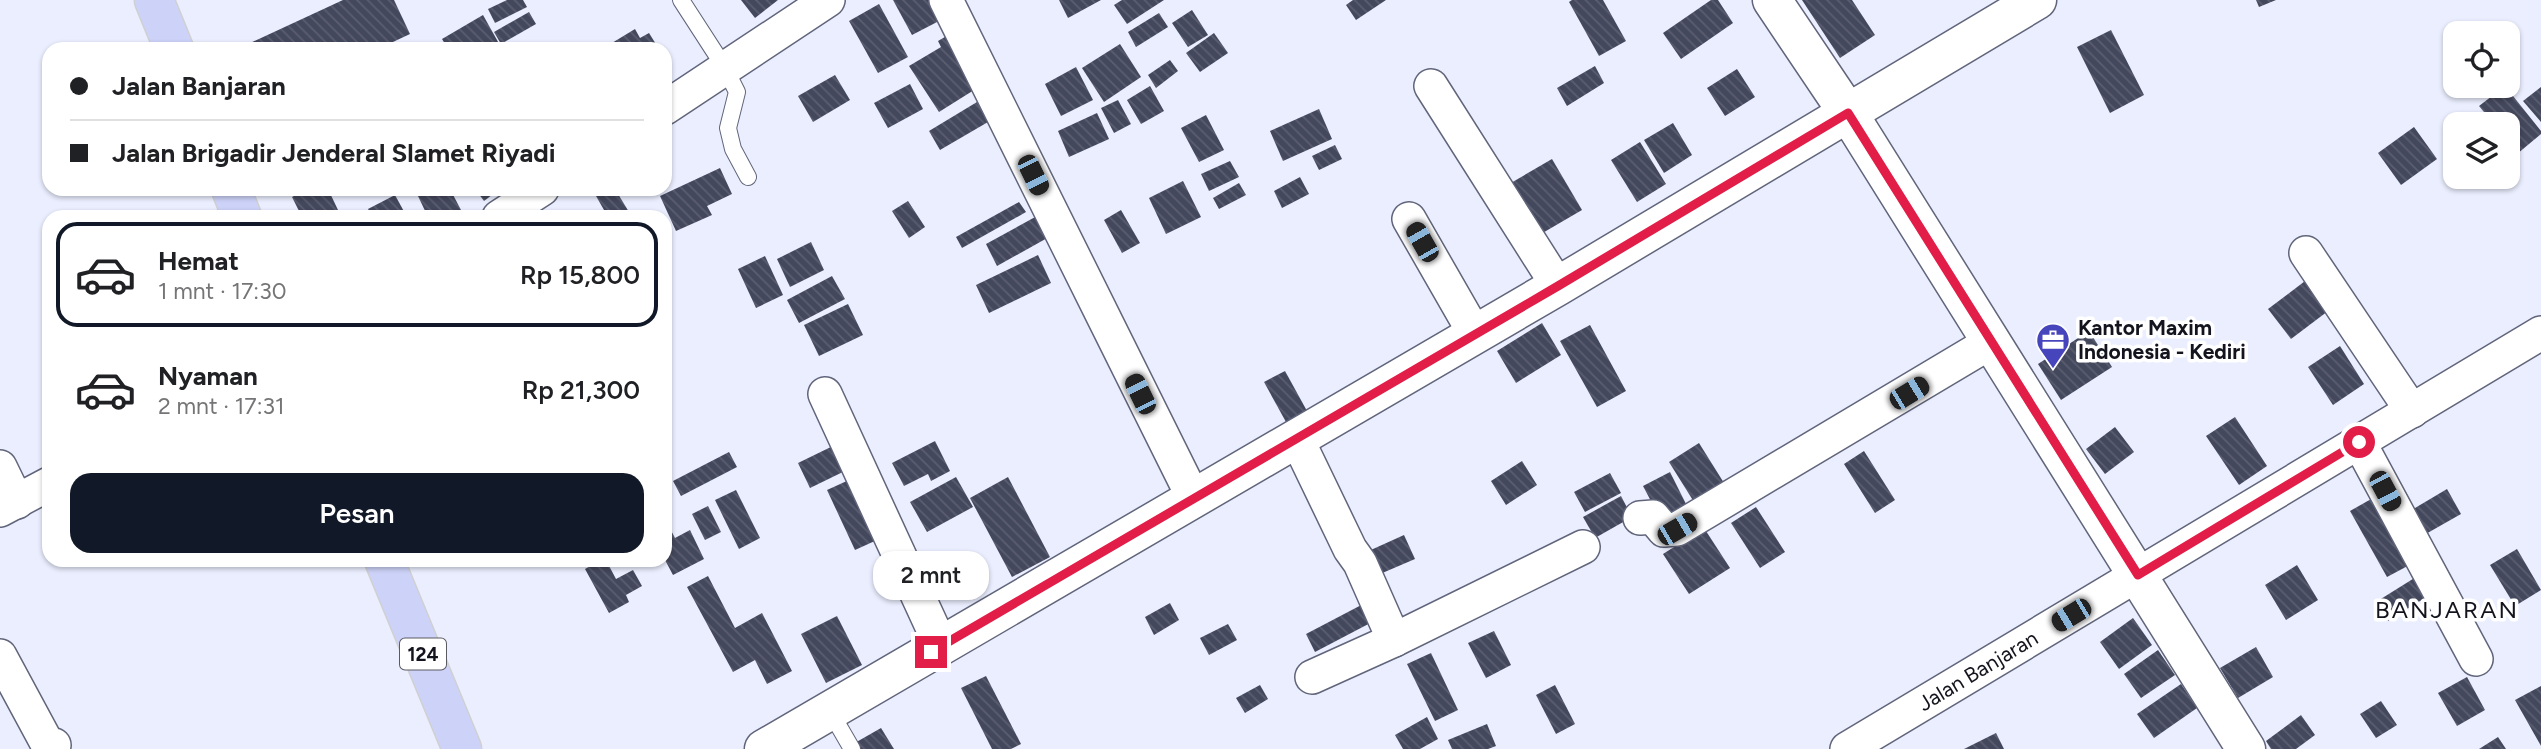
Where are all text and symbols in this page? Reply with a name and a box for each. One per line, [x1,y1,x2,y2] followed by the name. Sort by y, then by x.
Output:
[2443,21,2520,189] map controls
[2443,21,2520,98] button: locate
[112,70,286,102] text: Jalan Banjaran
[2443,112,2520,189] button: layers
[112,137,556,169] text: Jalan Brigadir Jenderal Slamet Riyadi
[1015,152,1052,198] car
[1403,219,1442,265] car
[74,243,137,306] icon: car
[158,245,239,277] text: Hemat
[520,259,640,291] text: Rp 15,800
[158,277,286,305] text: 1 mnt · 17:30
[2078,315,2246,364] place label: Kantor Maxim Indonesia - Kediri
[2034,321,2072,370] office icon: Kantor Maxim Indonesia - Kediri
[74,358,137,421] icon: car
[158,360,258,392] text: Nyaman
[1122,371,1159,417] car
[1886,373,1933,413] car
[522,374,640,406] text: Rp 21,300
[158,392,285,420] text: 2 mnt · 17:31
[2343,426,2375,458] route start
[2366,468,2405,514] car
[70,473,644,553] button: Pesan
[1654,509,1701,549] car
[873,550,989,600] callout: 2 mnt
[901,561,961,589] text: 2 mnt
[2048,595,2095,635] car
[2375,595,2519,624] district label: BANJARAN
[1913,625,2042,716] street label: Jalan Banjaran
[915,636,947,668] route end
[400,638,446,670] road number: 124

